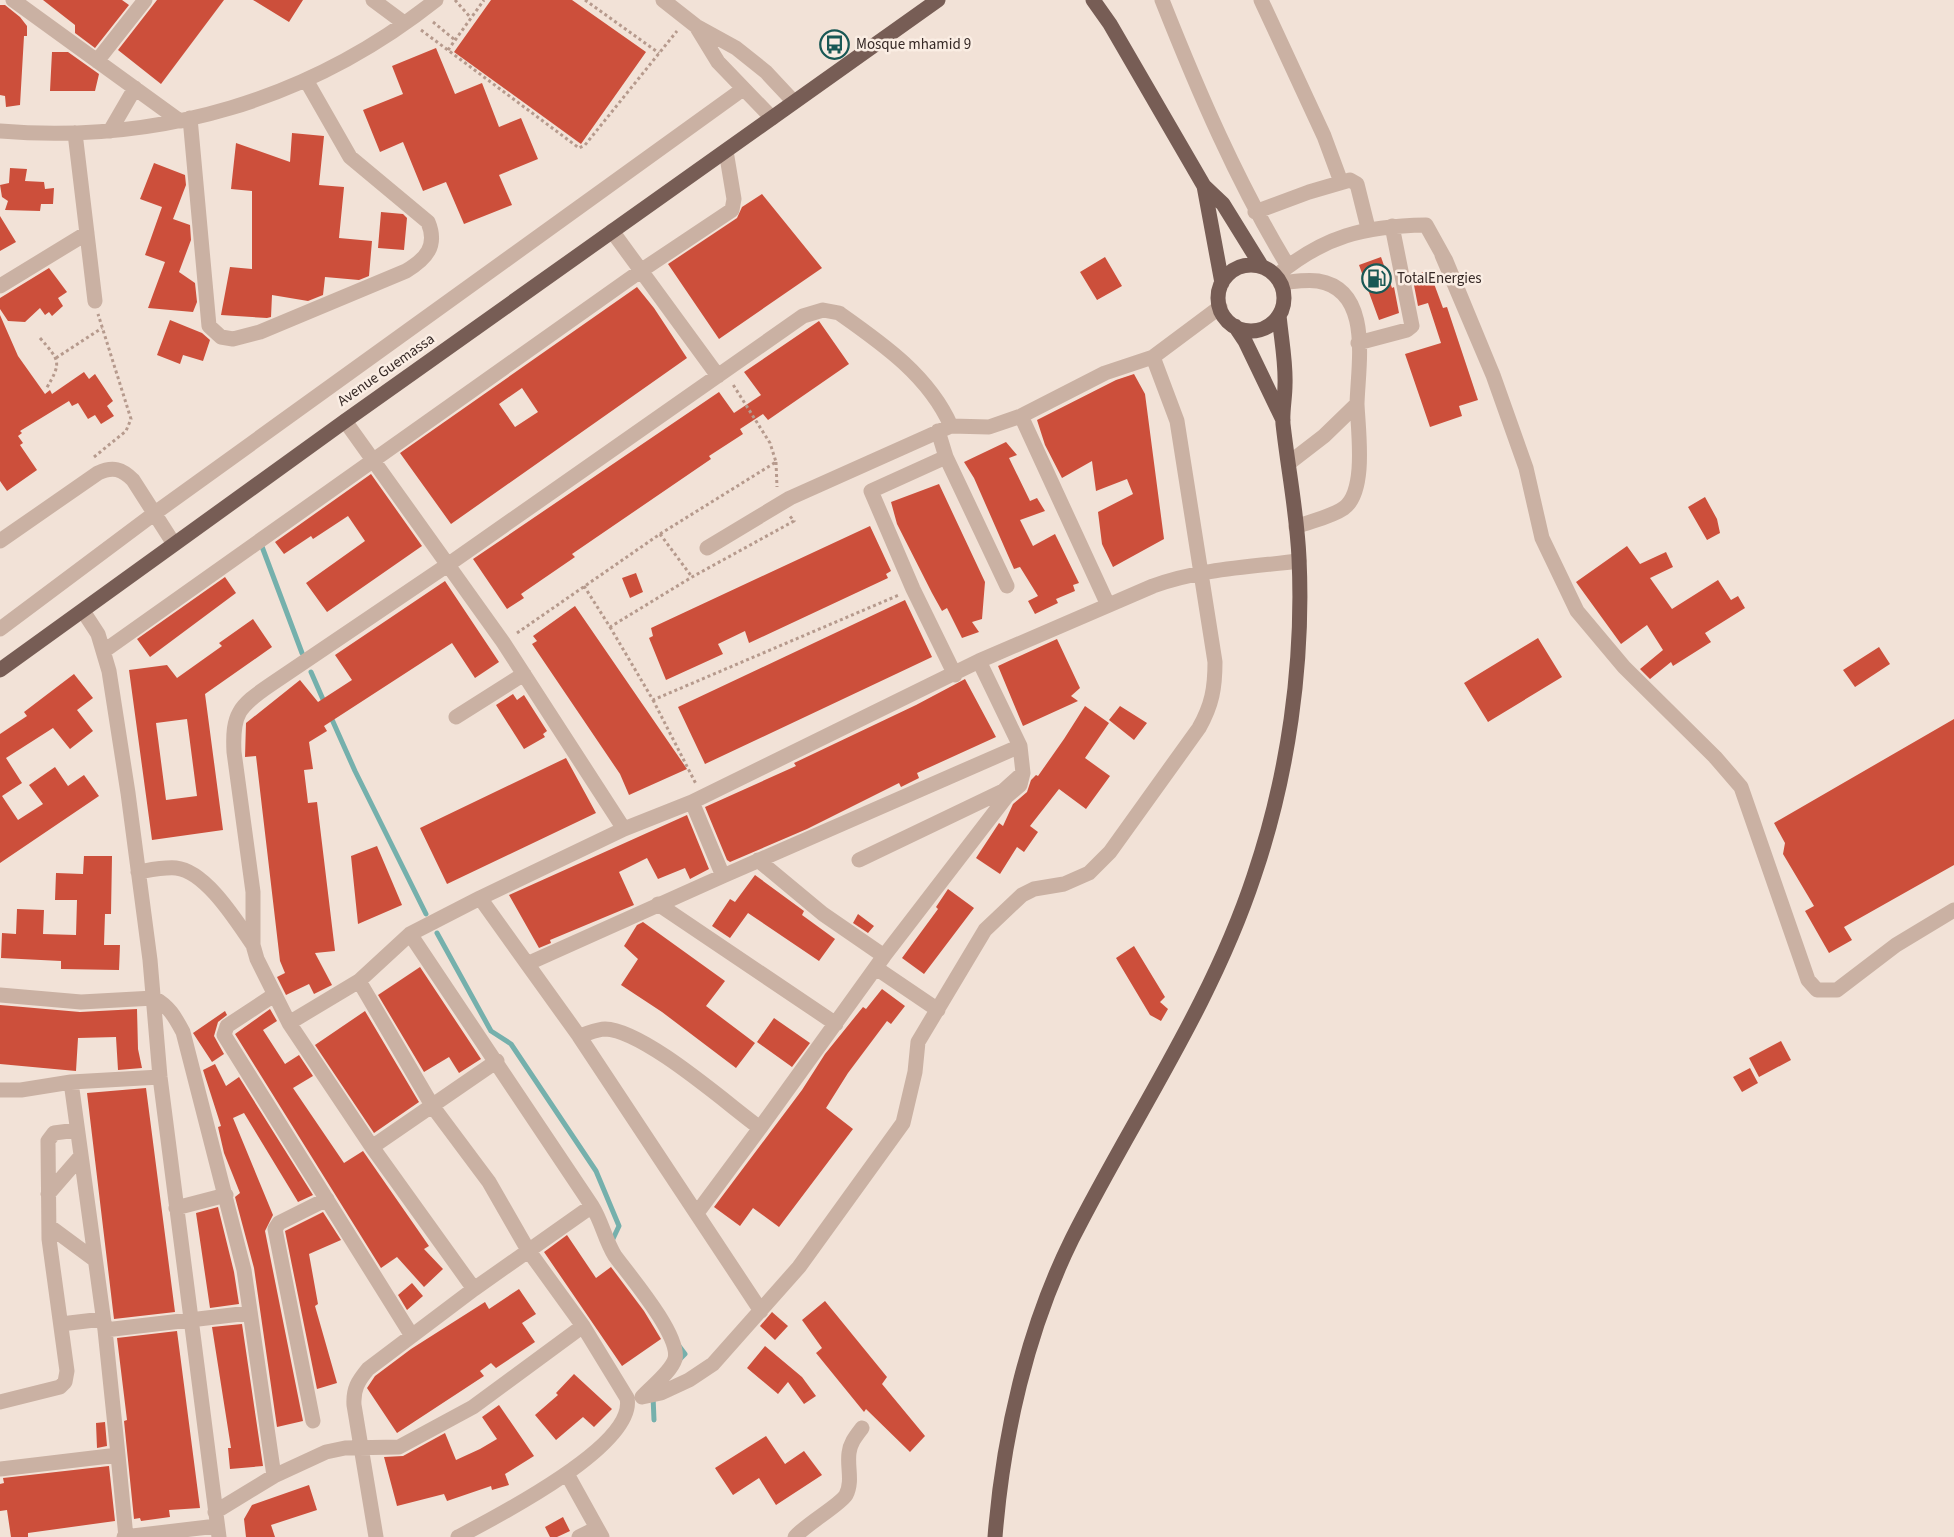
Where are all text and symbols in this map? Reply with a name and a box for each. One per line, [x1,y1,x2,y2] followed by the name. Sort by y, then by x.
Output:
[819,28,851,60] bus stop icon: Mosque mhamid 9
[856,34,971,55] place label: Mosque mhamid 9
[1360,262,1392,294] fuel station icon: TotalEnergies
[1397,268,1482,289] place label: TotalEnergies
[333,329,439,411] street label: Avenue Guemassa

